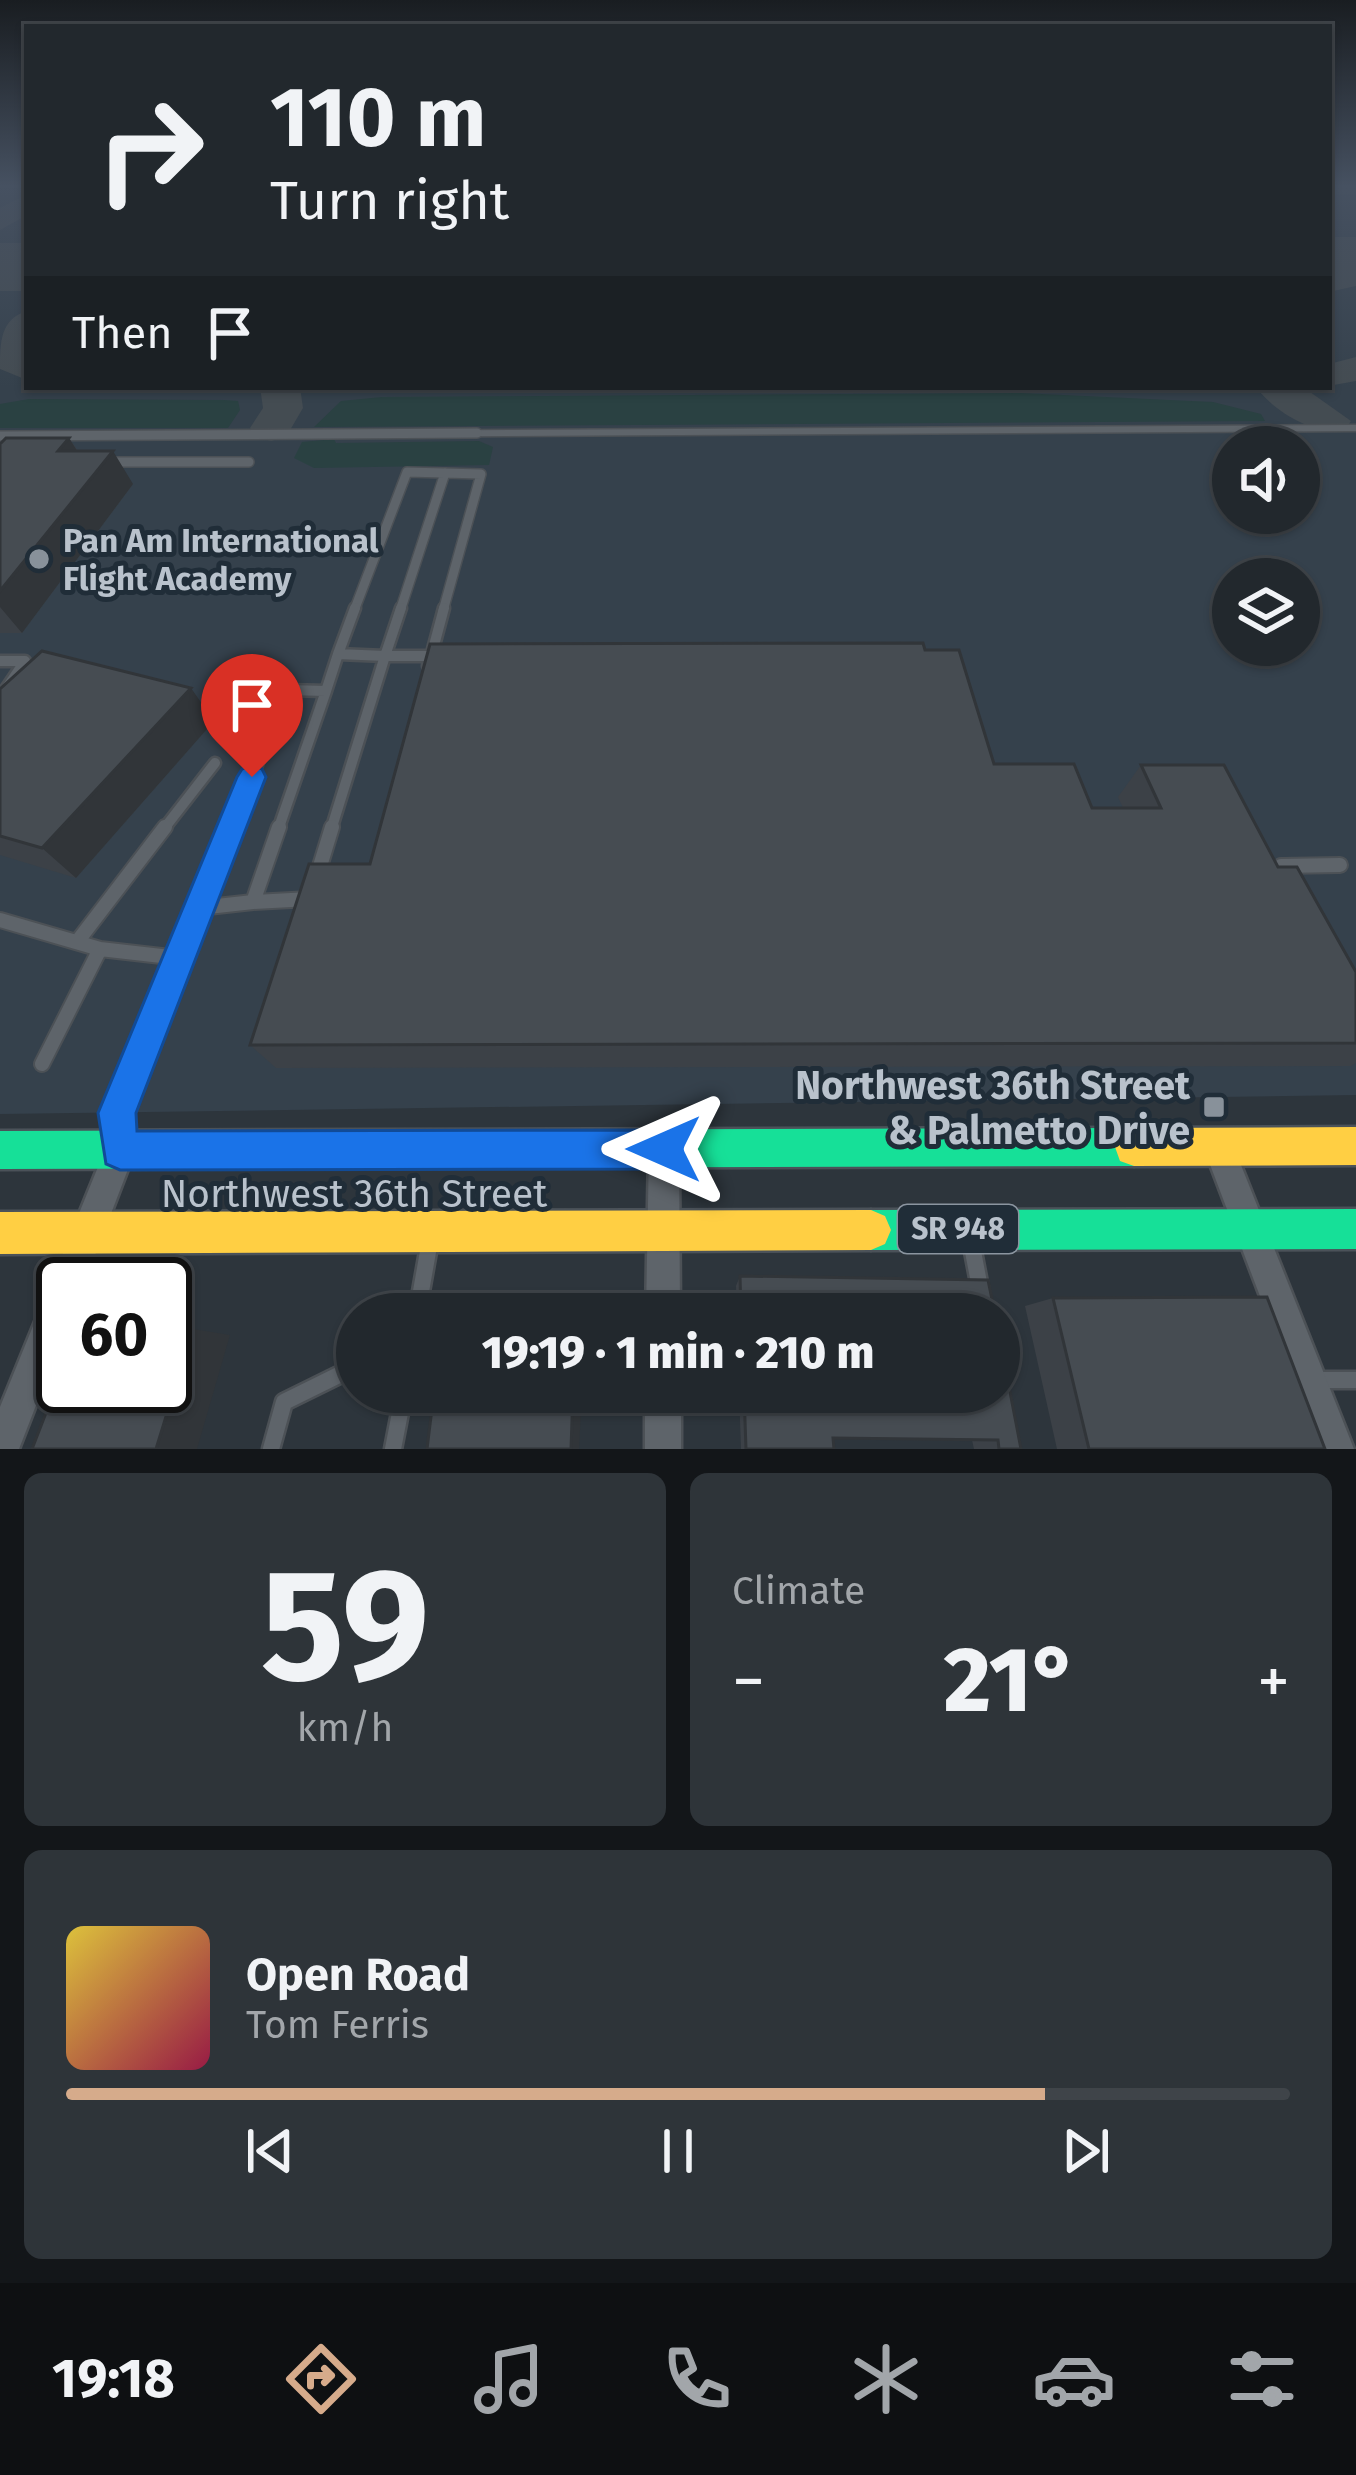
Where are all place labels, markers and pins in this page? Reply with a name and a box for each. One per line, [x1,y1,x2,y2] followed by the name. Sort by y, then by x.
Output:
[63,521,379,599] place label: Pan Am International Flight Academy
[26,546,52,572] marker: Pan Am International Flight Academy
[201,654,303,777] pin
[795,1063,1191,1154] place label: Northwest 36th Street & Palmetto Drive
[1201,1094,1227,1120] marker: Northwest 36th Street & Palmetto Drive

